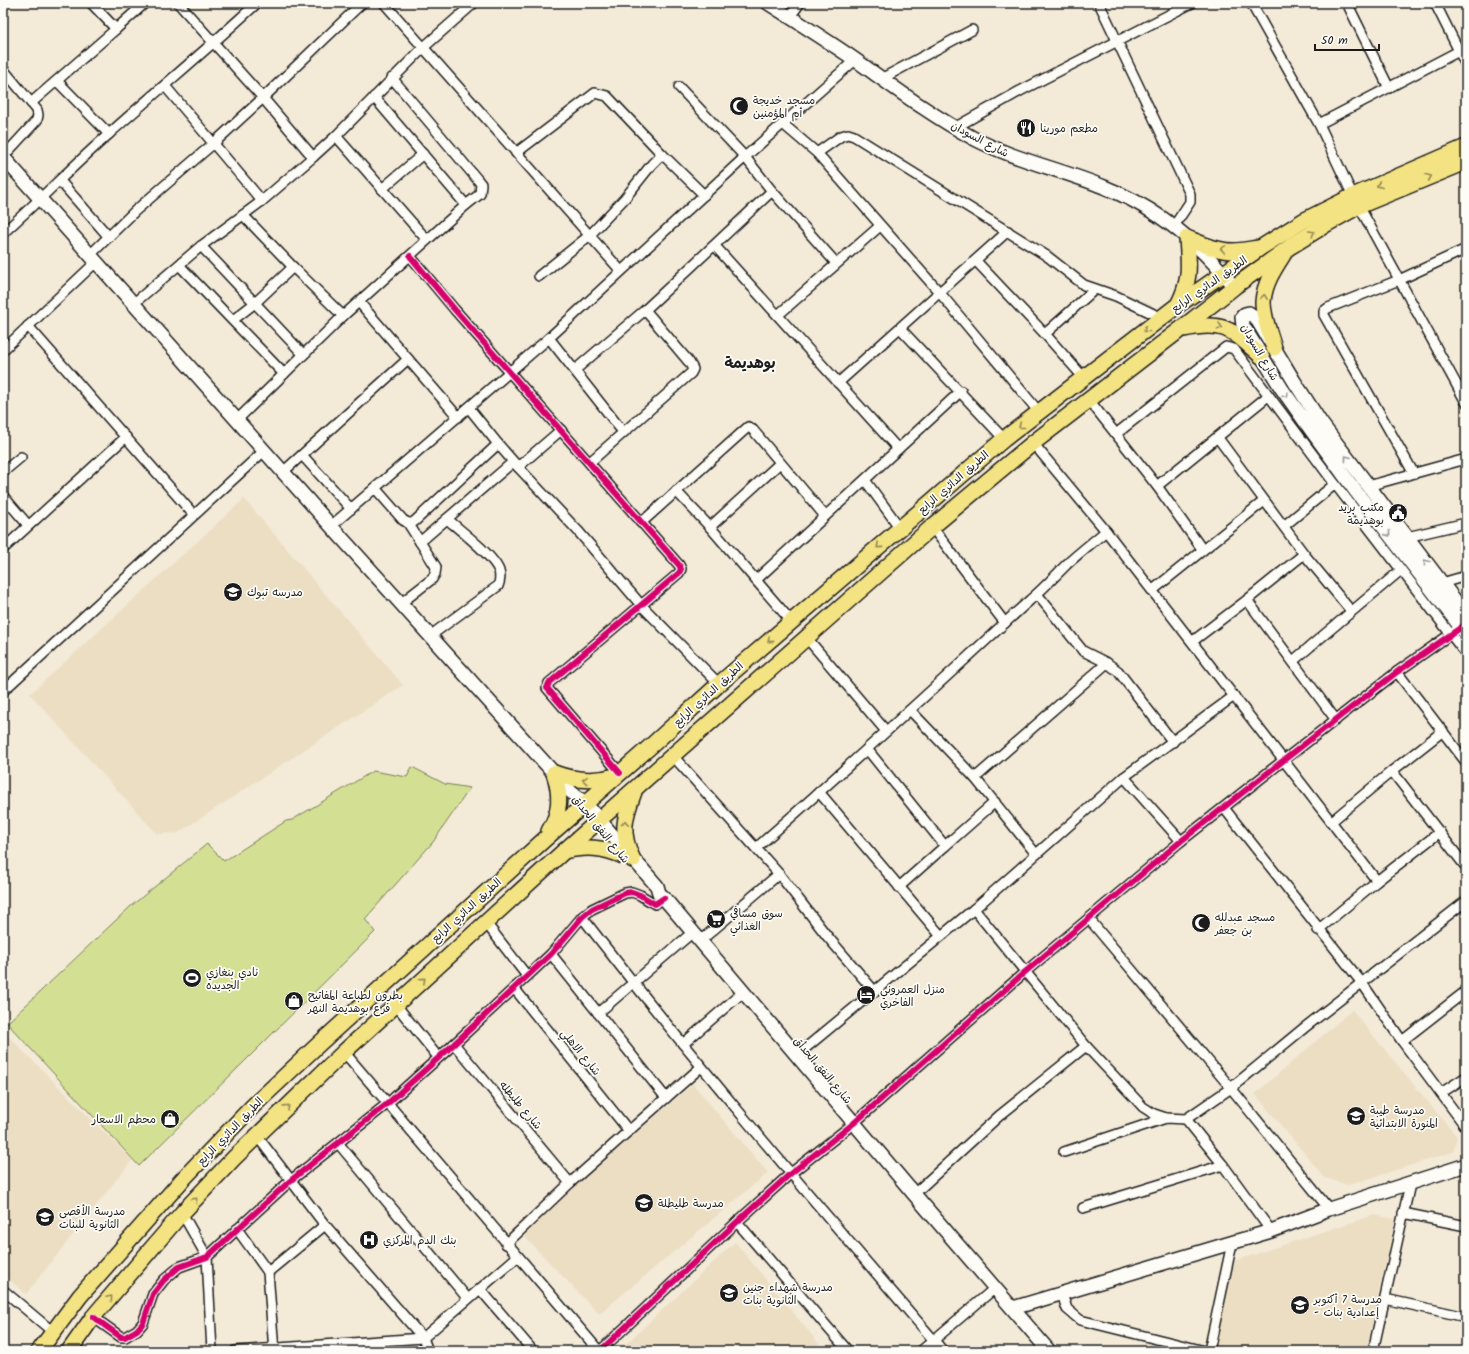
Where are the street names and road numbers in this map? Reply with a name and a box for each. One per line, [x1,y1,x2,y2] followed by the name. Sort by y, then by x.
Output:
[947,117,1012,163] street label: شارع السودان
[1168,252,1251,318] street label: الطريق الدائري الرابع
[1236,321,1283,384] street label: شارع السودان
[914,447,993,519] street label: الطريق الدائري الرابع
[669,658,748,731] street label: الطريق الدائري الرابع
[567,792,633,868] street label: شارع النفق الحدأق
[427,874,506,947] street label: الطريق الدائري الرابع
[555,1025,605,1081] street label: شارع الاهلي
[789,1033,856,1108] street label: شارع النفق الحدأق
[494,1077,546,1134] street label: شارع طليطله
[193,1093,268,1170] street label: الطريق الدائري الرابع

